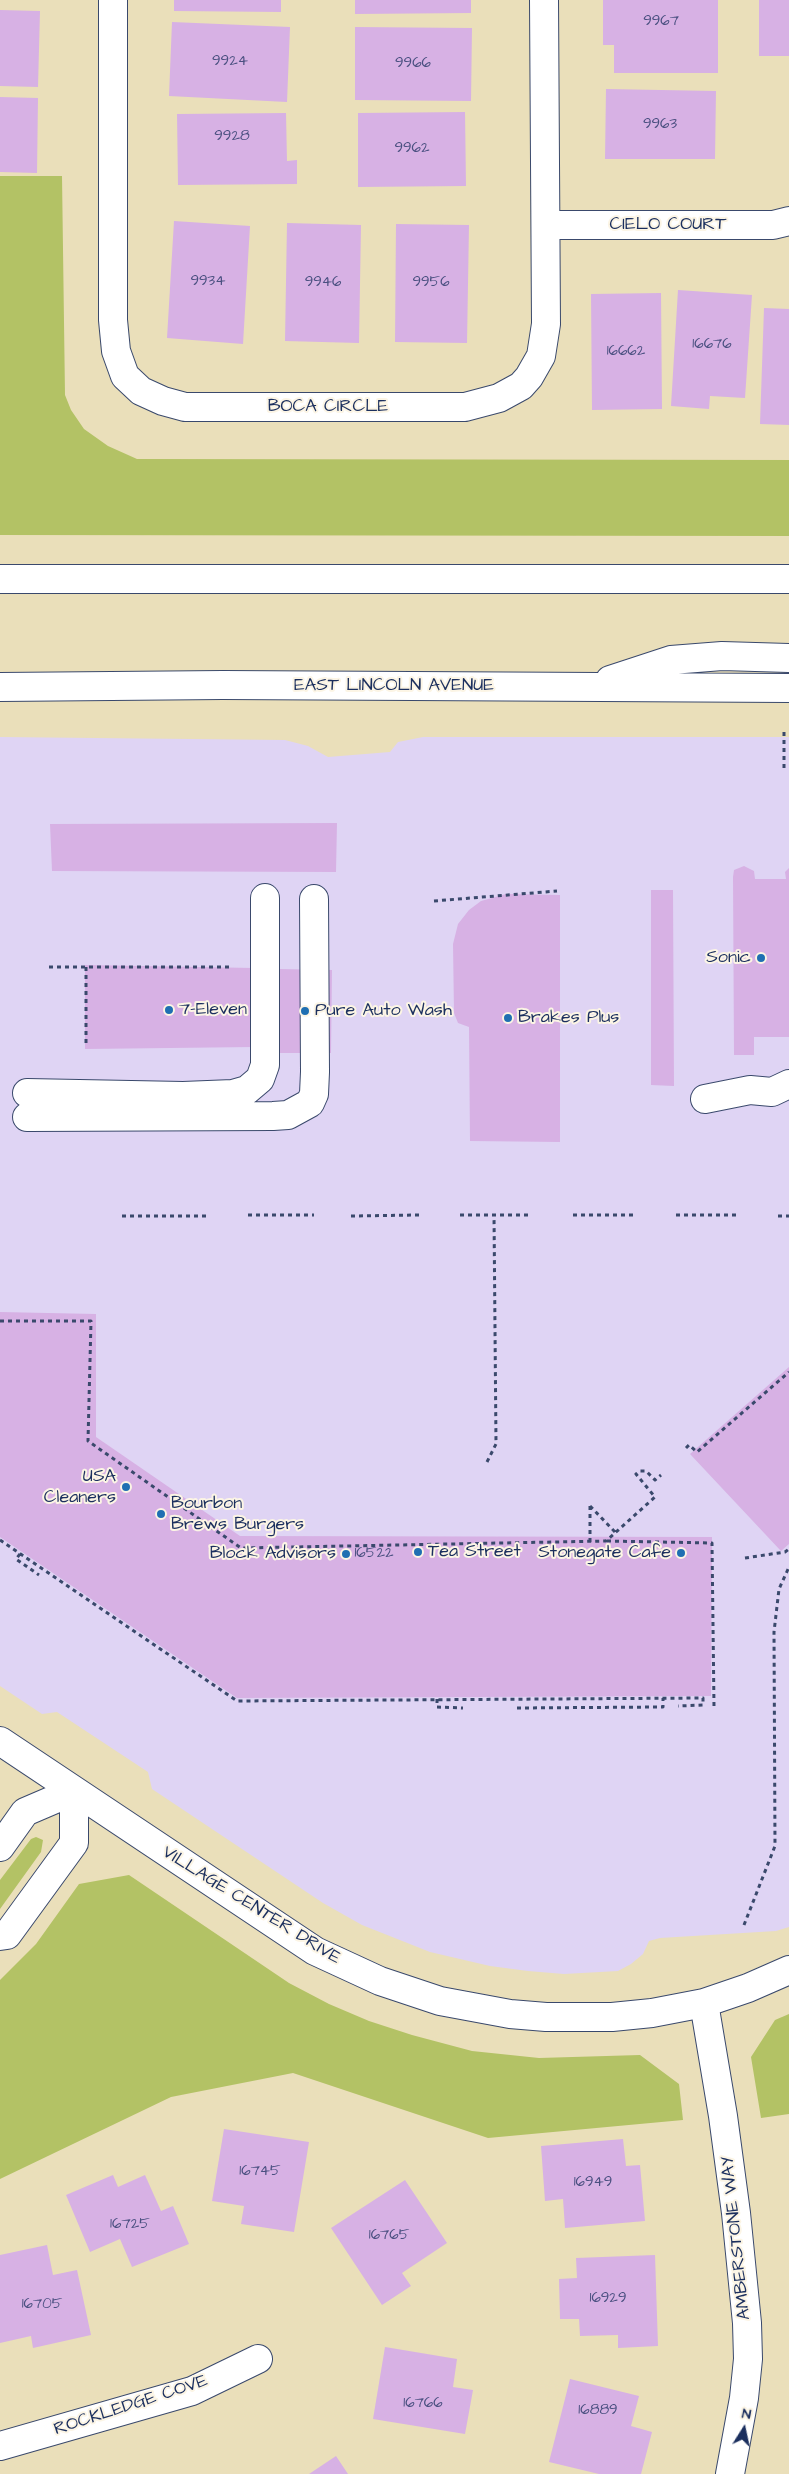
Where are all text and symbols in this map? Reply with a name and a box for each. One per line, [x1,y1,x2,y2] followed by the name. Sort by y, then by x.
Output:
[643,13,679,31] house number: 9967
[212,53,248,71] house number: 9924
[395,55,431,73] house number: 9966
[643,116,677,134] house number: 9963
[214,128,250,146] house number: 9928
[394,140,430,158] house number: 9962
[610,214,726,236] street label: CIELO COURT
[191,273,225,291] house number: 9934
[305,274,341,292] house number: 9946
[412,274,450,292] house number: 9956
[692,336,732,354] house number: 16676
[607,343,645,361] house number: 16662
[268,396,388,418] street label: BOCA CIRCLE
[294,675,494,697] street label: EAST LINCOLN AVENUE
[706,947,751,969] place label: Sonic
[755,952,767,964] marker: Sonic
[179,999,247,1021] place label: 7-Eleven
[315,1000,452,1022] place label: Pure Auto Wash
[163,1004,175,1016] marker: 7-Eleven
[299,1005,311,1017] marker: Pure Auto Wash
[518,1007,619,1029] place label: Brakes Plus
[502,1012,514,1024] marker: Brakes Plus
[44,1466,116,1508] place label: USA Cleaners
[120,1481,132,1493] marker: USA Cleaners
[171,1493,304,1536] place label: Bourbon Brews Burgers
[155,1508,167,1520] marker: Bourbon Brews Burgers
[428,1541,521,1563] place label: Tea Street
[538,1542,671,1564] place label: Stonegate Cafe
[210,1543,336,1565] place label: Block Advisors
[354,1545,394,1563] house number: 16522
[412,1546,424,1558] marker: Tea Street
[675,1547,687,1559] marker: Stonegate Cafe
[340,1548,352,1560] marker: Block Advisors
[158,1842,344,1970] street label: VILLAGE CENTER DRIVE
[718,2155,756,2321] street label: AMBERSTONE WAY
[239,2163,281,2181] house number: 16745
[574,2174,612,2192] house number: 16949
[110,2216,150,2234] house number: 16725
[369,2227,409,2245] house number: 16765
[590,2290,626,2308] house number: 16929
[22,2296,62,2314] house number: 16705
[51,2371,211,2441] street label: ROCKLEDGE COVE
[403,2395,443,2413] house number: 16766
[578,2402,618,2420] house number: 16889
[719,2404,769,2454] north arrow
[741,2404,753,2425] text: N

